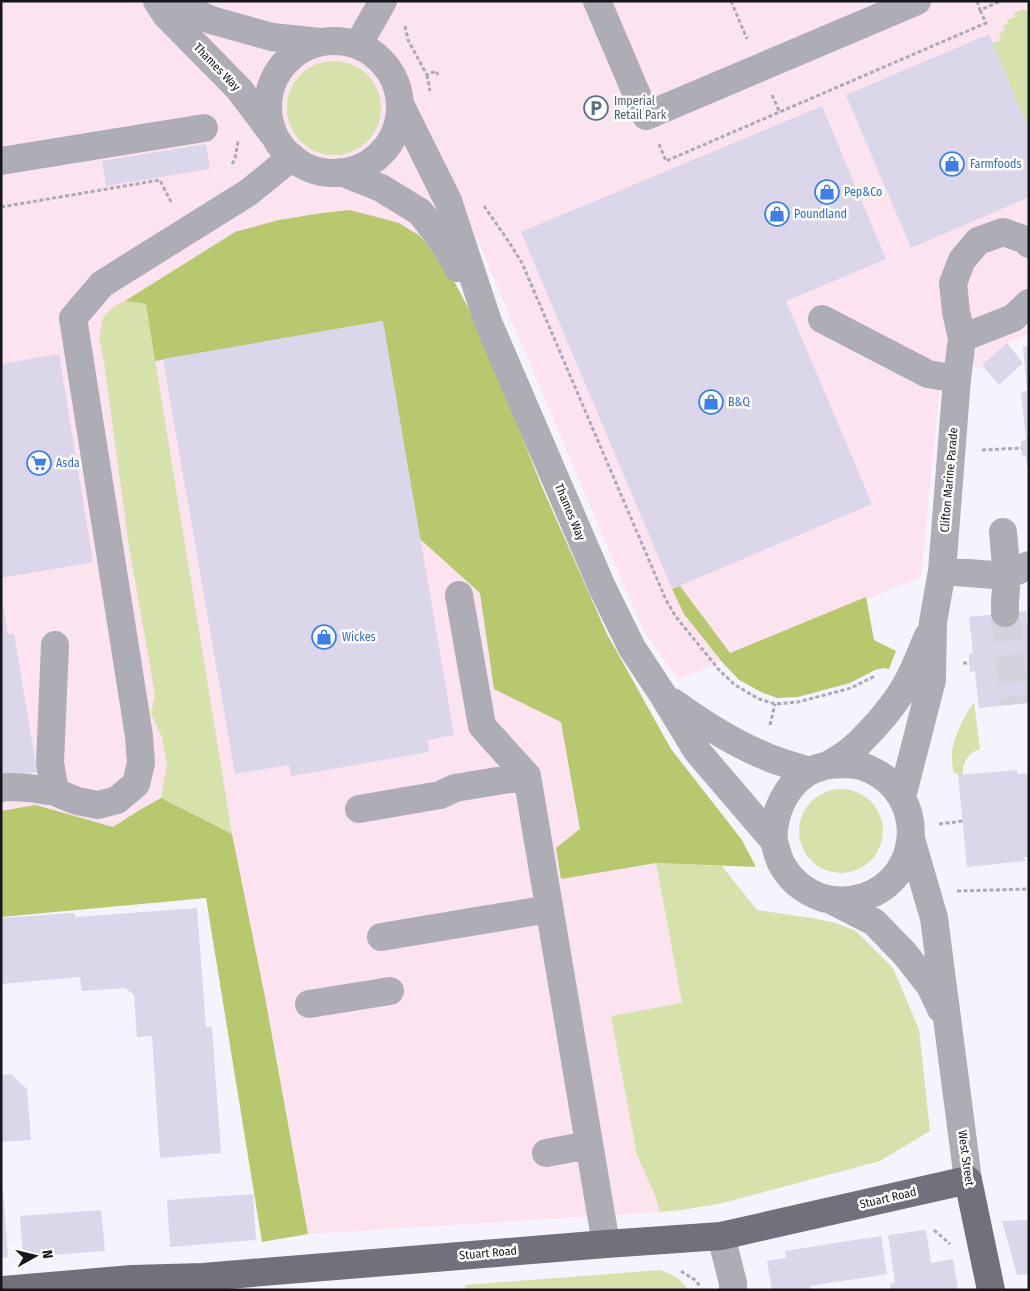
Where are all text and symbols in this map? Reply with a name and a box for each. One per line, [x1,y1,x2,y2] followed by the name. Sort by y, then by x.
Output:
[191,40,244,94] street label: Thames Way
[614,94,667,122] place label: Imperial Retail Park
[583,95,609,121] parking icon: Imperial Retail Park
[939,151,965,177] shop icon: Farmfoods
[970,157,1022,171] place label: Farmfoods
[814,179,840,205] shop icon: Pep&Co
[844,185,882,199] place label: Pep&Co
[764,201,790,227] shop icon: Poundland
[794,207,847,221] place label: Poundland
[698,389,724,415] shop icon: B&Q
[728,395,751,409] place label: B&Q
[937,427,961,533] street label: Clifton Marine Parade
[26,450,52,476] supermarket icon: Asda
[56,456,80,470] place label: Asda
[552,481,589,543] street label: Thames Way
[311,624,337,650] shop icon: Wickes
[342,630,376,644] place label: Wickes
[955,1129,977,1187] street label: West Street
[858,1185,918,1211] street label: Stuart Road
[10,1231,60,1281] north arrow
[459,1244,517,1262] street label: Stuart Road
[38,1249,56,1260] text: N

